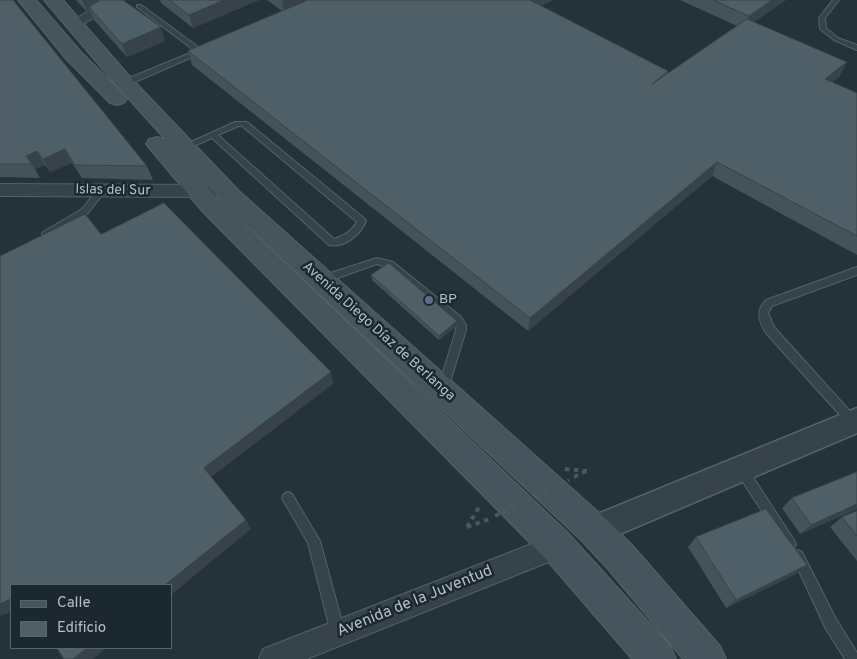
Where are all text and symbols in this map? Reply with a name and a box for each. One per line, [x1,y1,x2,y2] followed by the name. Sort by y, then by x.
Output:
[75,182,151,200] street label: Islas del Sur
[298,259,458,405] street label: Avenida Diego Díaz de Berlanga
[439,292,457,308] place label: BP
[423,294,435,306] marker: BP
[334,562,496,642] street label: Avenida de la Juventud
[10,584,172,649] legend
[57,594,91,613] text: Calle
[57,619,106,638] text: Edificio

